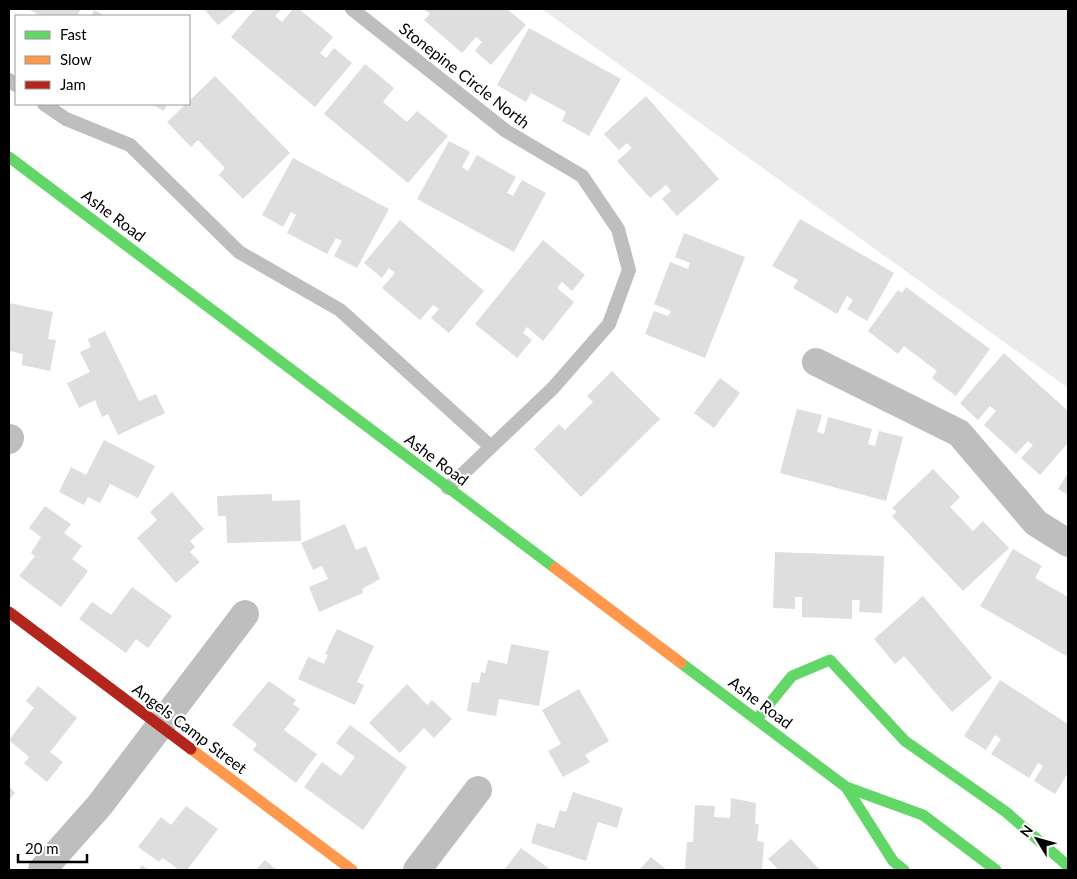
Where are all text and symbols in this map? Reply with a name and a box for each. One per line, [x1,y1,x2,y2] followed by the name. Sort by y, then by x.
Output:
[15,15,190,105] legend
[396,18,534,132] street label: Stonepine Circle North
[60,25,87,43] text: Fast
[60,50,92,68] text: Slow
[60,75,86,93] text: Jam
[78,185,150,245] street label: Ashe Road
[401,429,473,489] street label: Ashe Road
[725,672,797,732] street label: Ashe Road
[129,679,251,777] street label: Angels Camp Street
[1012,814,1062,864] north arrow
[1016,821,1036,840] text: N
[18,832,86,864] scale bar
[25,839,59,857] text: 20 m

